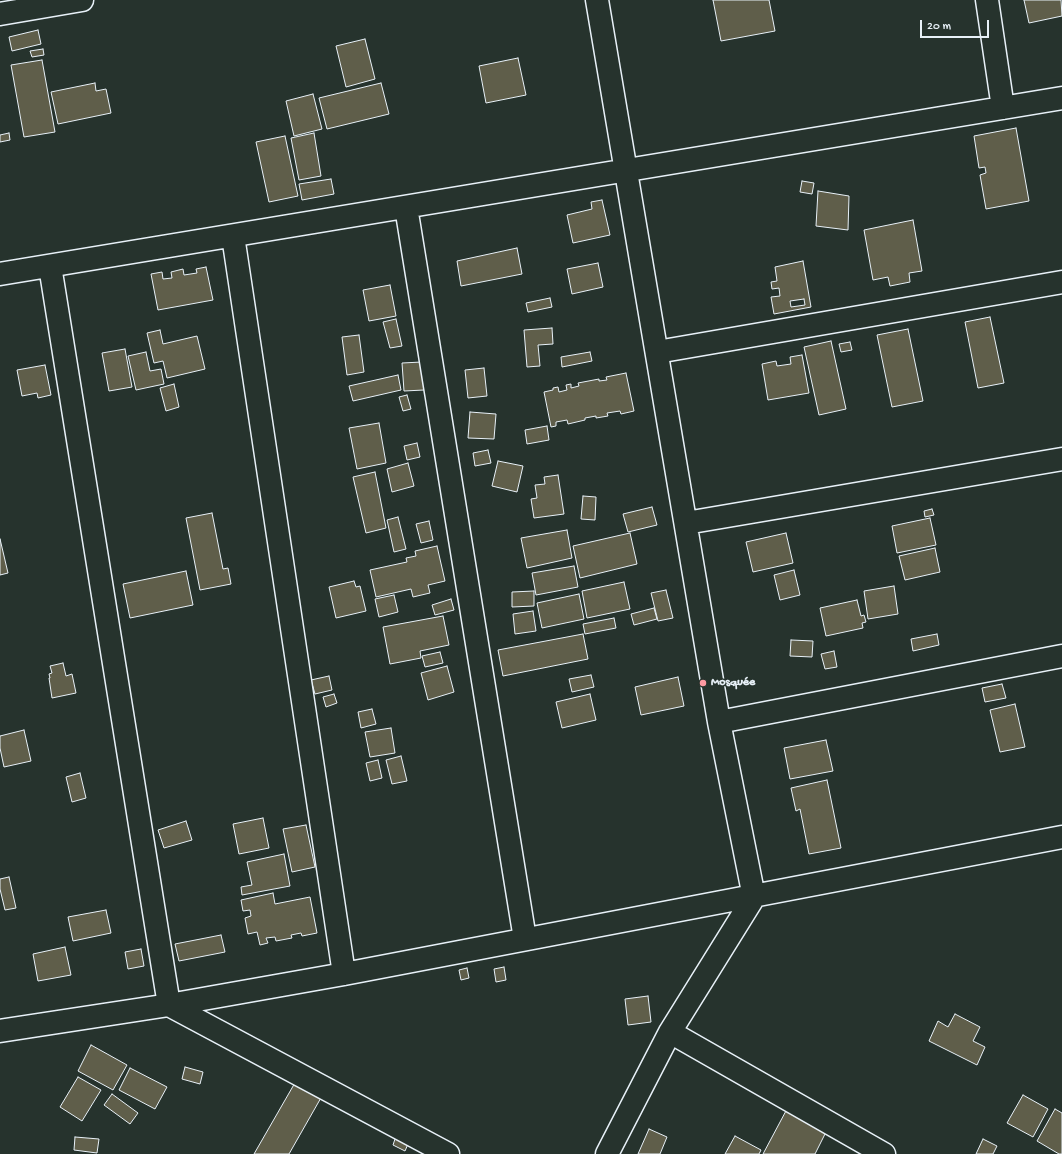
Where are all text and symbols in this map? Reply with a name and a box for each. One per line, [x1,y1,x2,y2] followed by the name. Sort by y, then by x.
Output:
[922,12,991,38] scale bar
[927,20,951,34] text: 20 m
[711,676,755,690] place label: Mosquée
[698,678,708,688] marker: Mosquée

